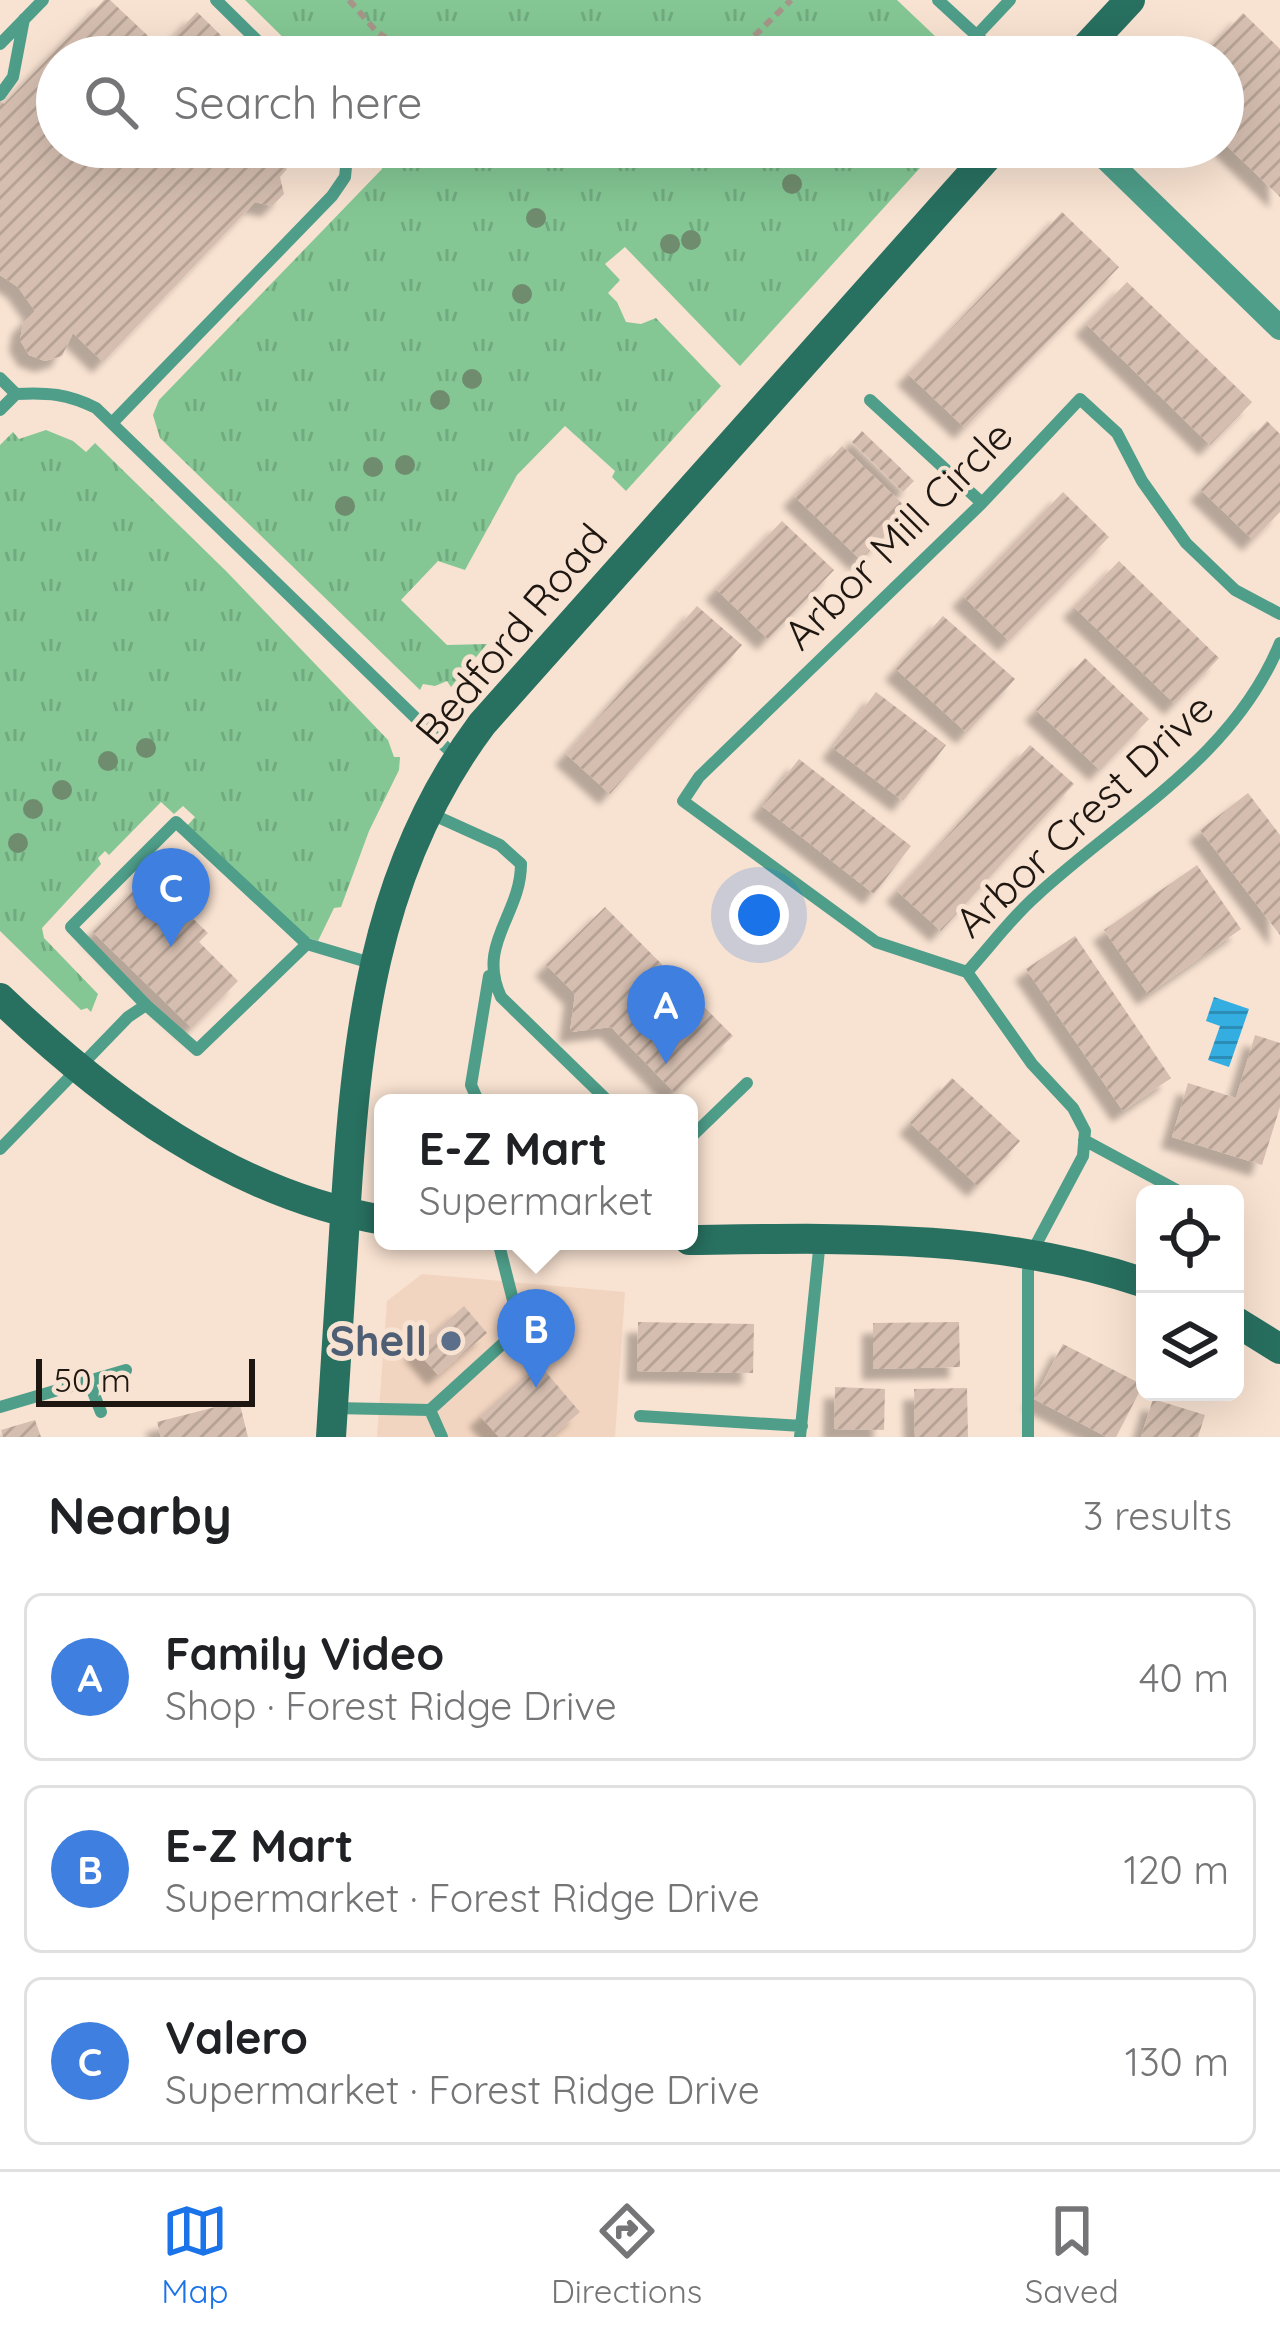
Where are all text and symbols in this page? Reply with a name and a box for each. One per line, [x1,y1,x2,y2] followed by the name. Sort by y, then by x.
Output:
[36,36,1244,168] search box
[78,69,144,135] icon: search
[174,74,422,130] text: Search here
[772,409,1023,660] street label: Arbor Mill Circle
[403,513,618,755] street label: Bedford Road
[943,681,1224,948] street label: Arbor Crest Drive
[132,848,210,947] pin: C
[729,885,789,945] your location
[627,965,705,1064] pin: A
[374,1094,698,1250] popup
[419,1120,607,1176] text: E-Z Mart
[419,1176,653,1225] text: Supermarket
[1136,1185,1244,1401] map controls
[1136,1185,1244,1293] button: locate
[497,1289,575,1388] pin: B
[1136,1293,1244,1401] button: layers
[330,1314,427,1367] place label: Shell
[438,1328,464,1354] marker: Shell
[36,1353,255,1406] scale bar
[54,1359,131,1400] text: 50 m
[48,1483,232,1547] text: Nearby
[1083,1491,1232,1540] text: 3 results
[165,1625,444,1681] text: Family Video
[78,1653,102,1702] text: A
[1139,1653,1229,1702] text: 40 m
[165,1681,617,1730] text: Shop · Forest Ridge Drive
[165,1817,353,1873] text: E-Z Mart
[77,1845,103,1894] text: B
[1124,1845,1229,1894] text: 120 m
[165,1873,760,1922] text: Supermarket · Forest Ridge Drive
[165,2009,308,2065] text: Valero
[78,2037,102,2086] text: C
[1125,2037,1229,2086] text: 130 m
[165,2065,760,2114] text: Supermarket · Forest Ridge Drive
[161,2198,229,2311] tab: Map
[551,2198,702,2311] tab: Directions
[1025,2198,1119,2311] tab: Saved

